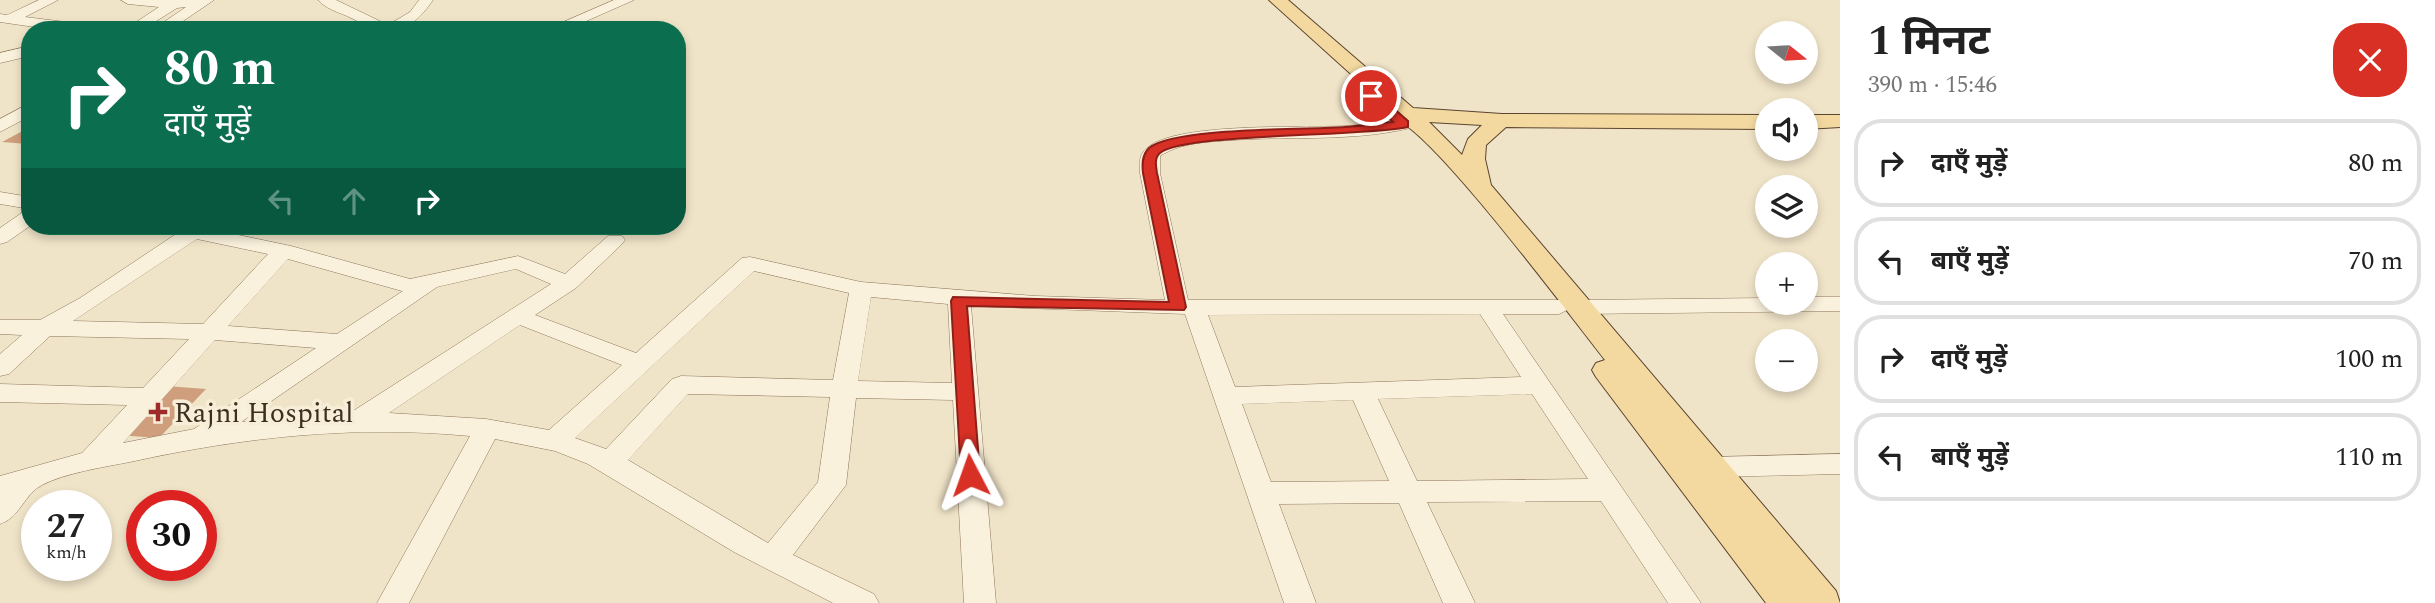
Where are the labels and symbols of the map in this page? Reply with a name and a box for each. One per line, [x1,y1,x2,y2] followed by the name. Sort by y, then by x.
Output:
[1755,21,1818,84] north arrow
[1341,66,1401,126] pin
[174,392,353,435] place label: Rajni Hospital
[148,402,168,422] marker: Rajni Hospital
[933,438,1007,512] position arrow
[126,490,217,581] speed limit sign: 30

